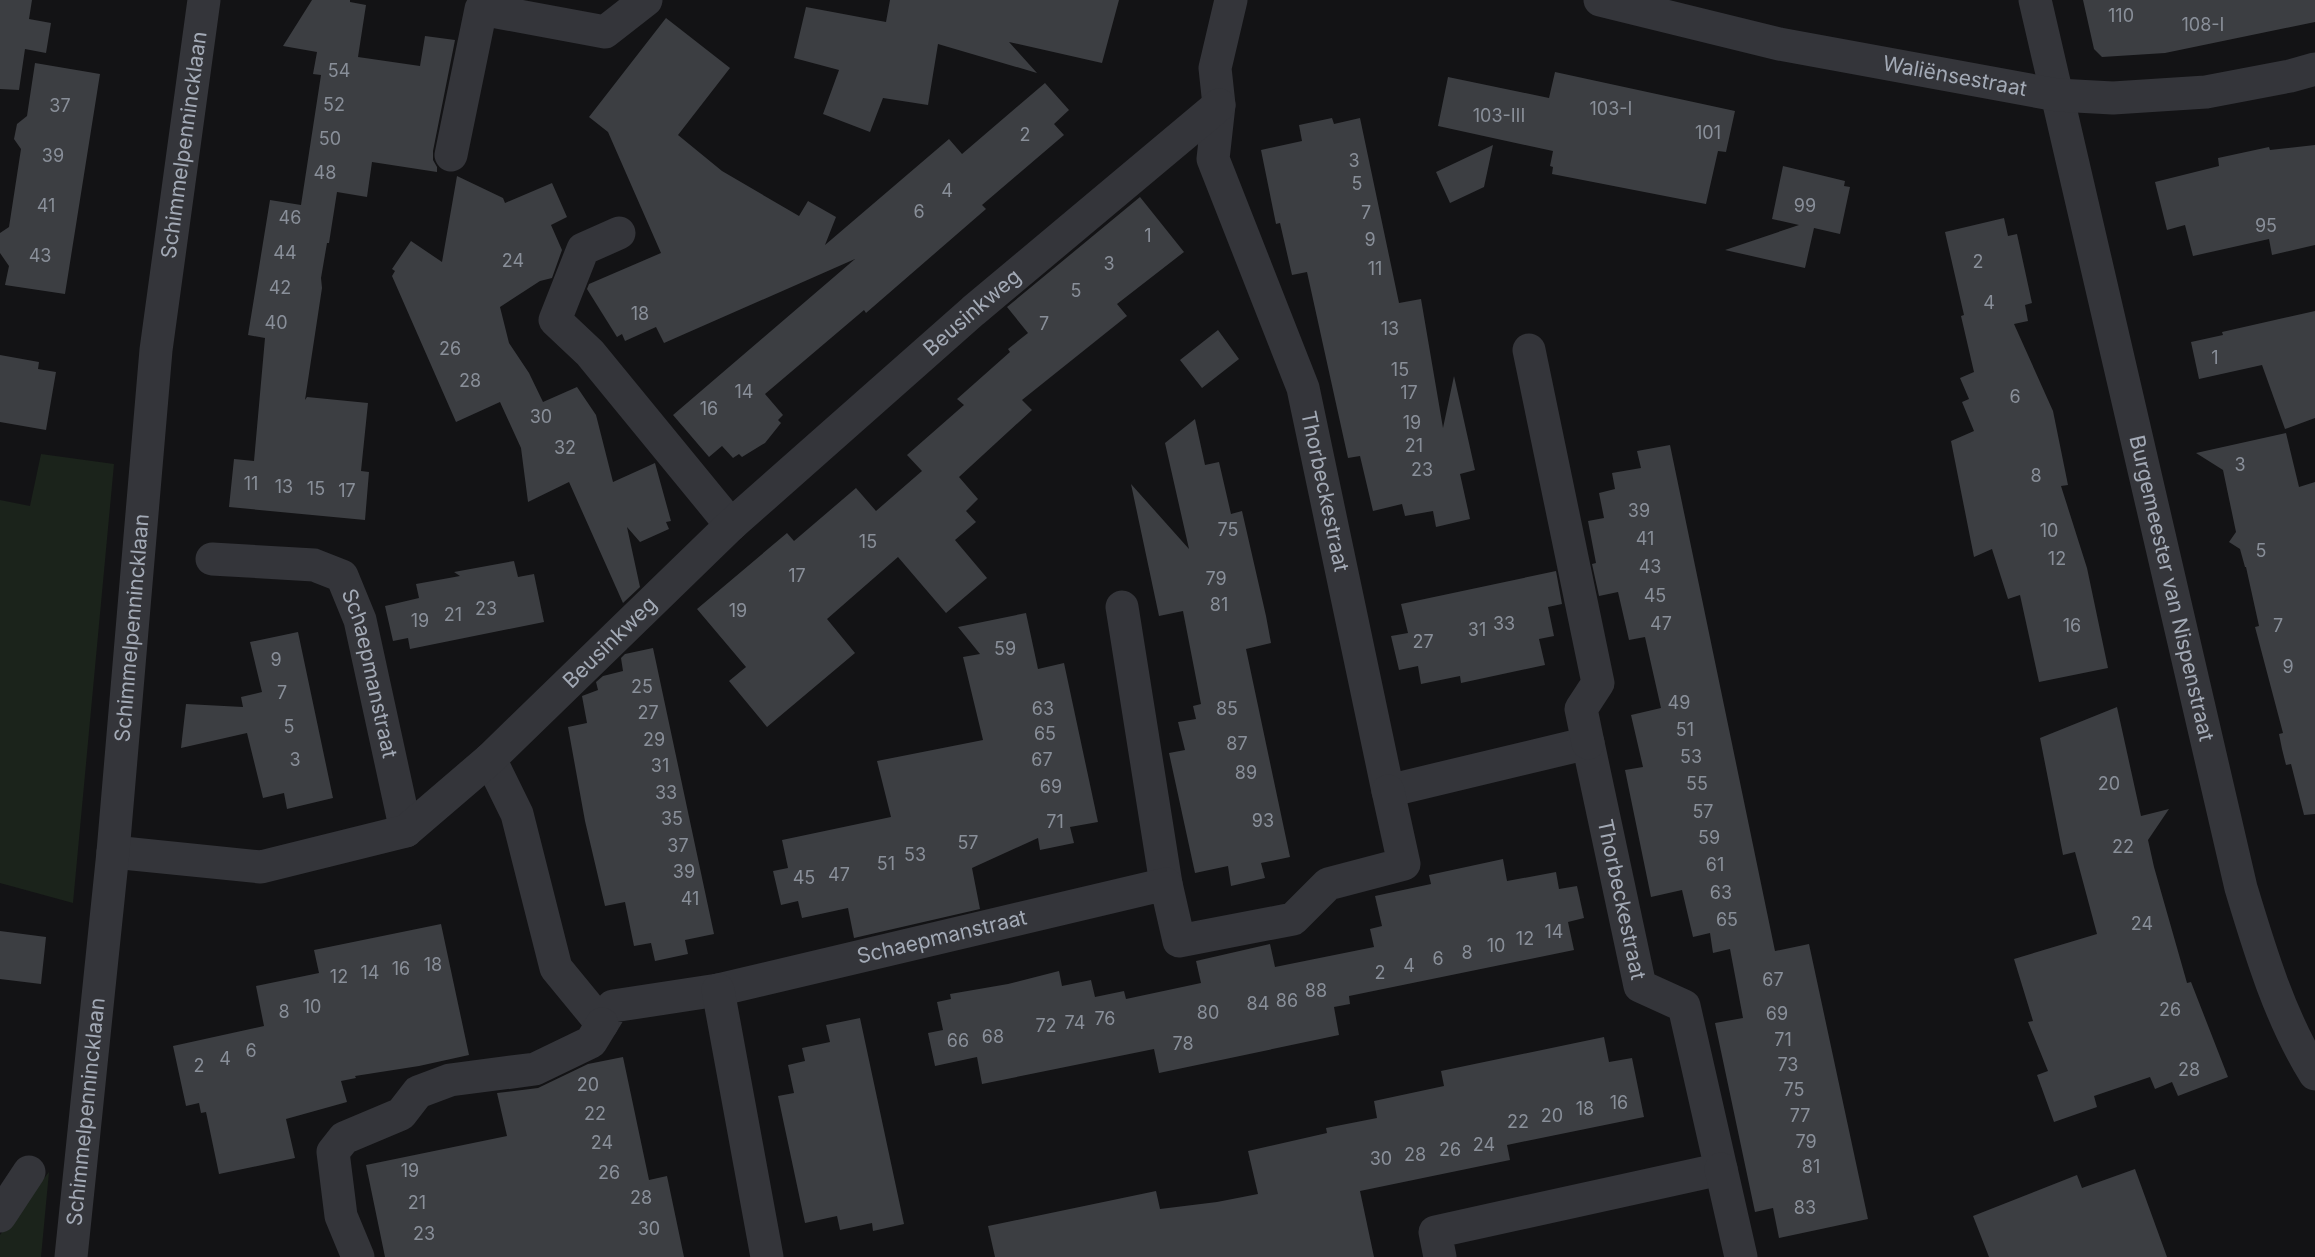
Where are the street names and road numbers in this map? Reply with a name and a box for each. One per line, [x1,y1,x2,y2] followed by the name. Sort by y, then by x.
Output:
[156,30,212,260] street label: Schimmelpennincklaan
[1881,50,2029,101] street label: Waliënsestraat
[918,263,1026,361] street label: Beusinkweg
[1296,409,1354,574] street label: Thorbeckestraat
[2124,433,2220,744] street label: Burgemeester van Nispenstraat
[109,513,154,743] street label: Schimmelpennincklaan
[337,585,403,761] street label: Schaepmanstraat
[558,591,662,693] street label: Beusinkweg
[1593,817,1651,982] street label: Thorbeckestraat
[854,904,1029,969] street label: Schaepmanstraat
[61,996,110,1227] street label: Schimmelpennincklaan

